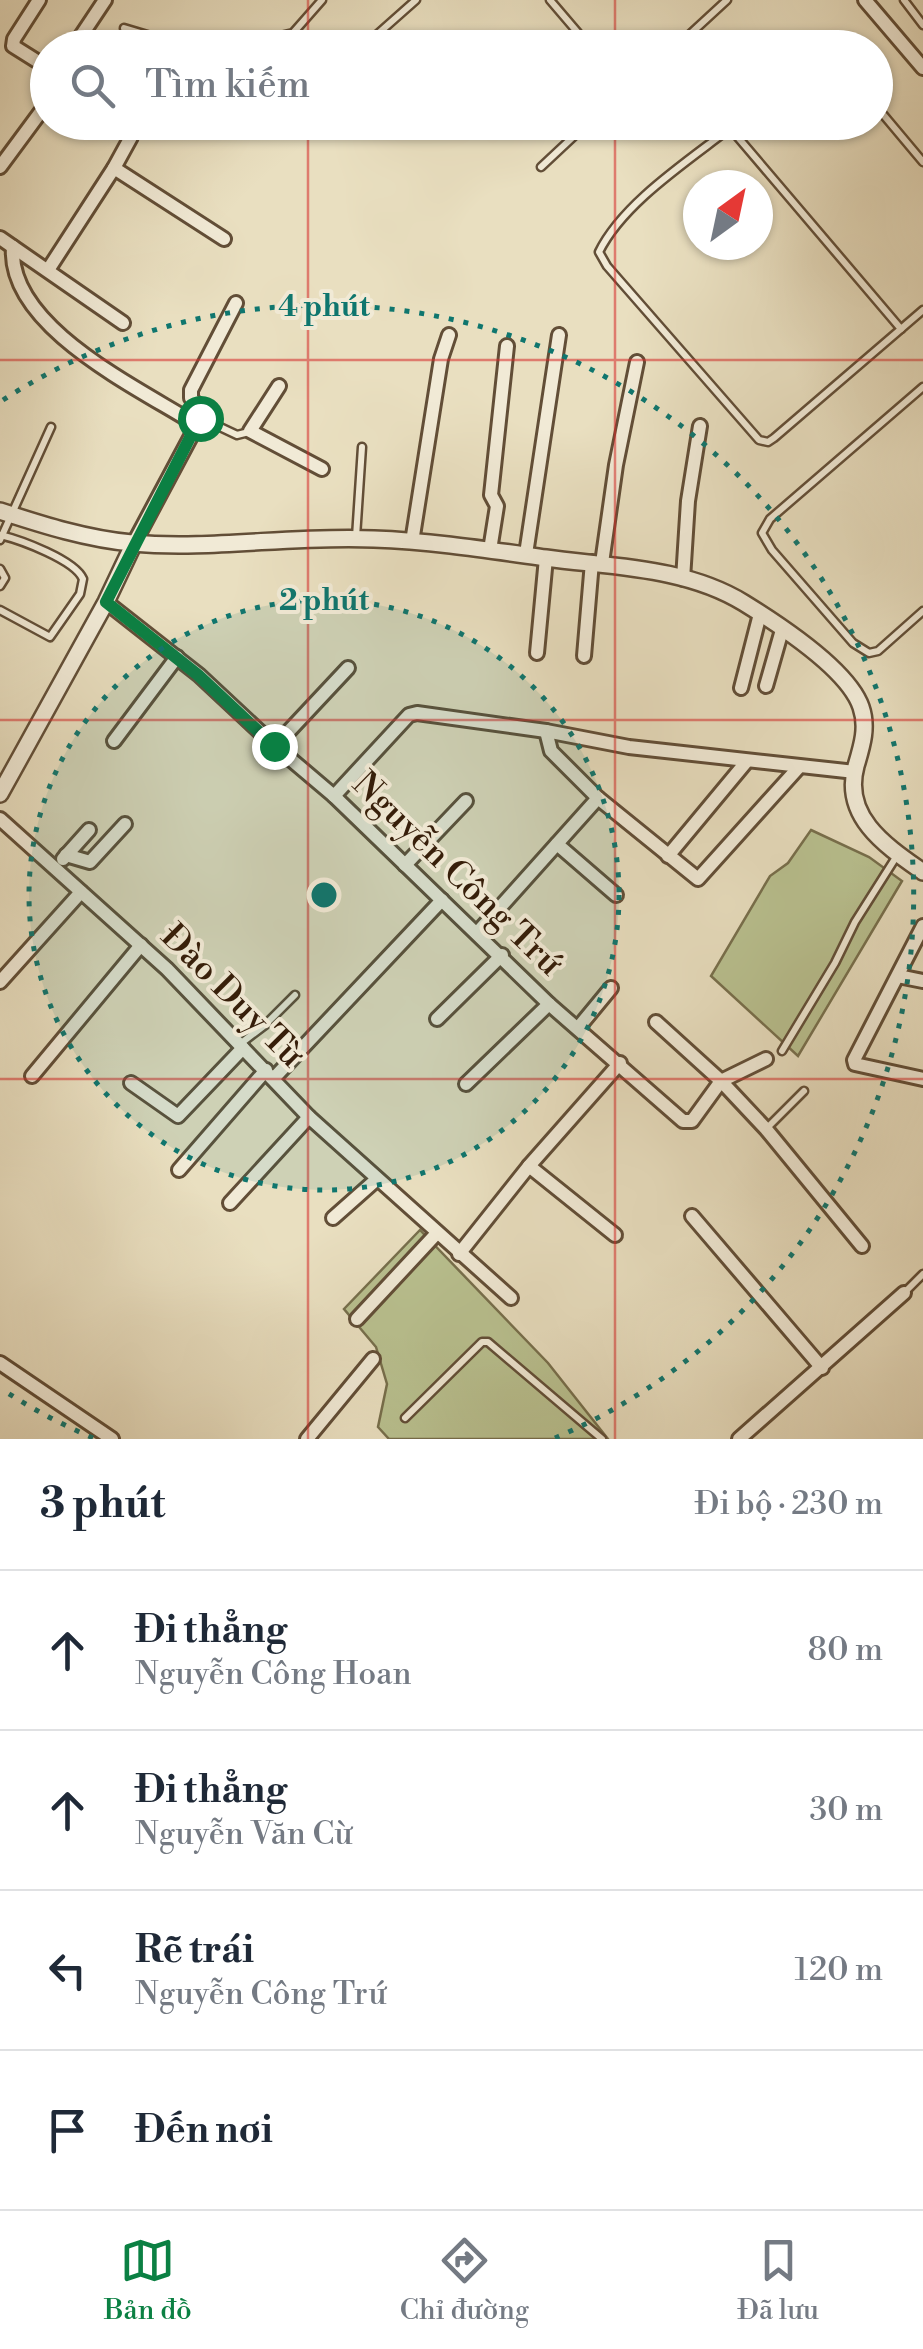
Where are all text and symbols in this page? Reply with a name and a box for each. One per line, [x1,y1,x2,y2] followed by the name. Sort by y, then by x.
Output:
[30,30,893,140] search box
[65,58,120,113] icon: search
[145,62,310,109] text: Tìm kiếm
[683,170,773,260] north arrow
[278,288,370,326] text: 4 phút
[178,396,224,442] route start
[279,582,369,620] text: 2 phút
[252,724,298,770] route end
[343,763,572,986] street label: Nguyễn Công Trứ
[306,877,342,913] centre of rings
[151,915,313,1077] street label: Đào Duy Từ
[40,1478,165,1531] text: 3 phút
[695,1484,883,1524] text: Đi bộ · 230 m
[135,1607,287,1654] text: Đi thẳng
[40,1623,95,1678] icon: ahead
[808,1630,883,1670] text: 80 m
[135,1654,412,1694] text: Nguyễn Công Hoan
[135,1767,287,1814] text: Đi thẳng
[40,1783,95,1838] icon: ahead
[809,1790,883,1830] text: 30 m
[135,1814,353,1854] text: Nguyễn Văn Cừ
[135,1927,254,1974] text: Rẽ trái
[40,1943,95,1998] icon: left
[794,1950,883,1990] text: 120 m
[135,1974,387,2014] text: Nguyễn Công Trứ
[40,2103,95,2158] icon: arrive
[135,2107,273,2154] text: Đến nơi
[104,2233,192,2328] tab: Bản đồ
[400,2233,529,2328] tab: Chỉ đường
[737,2233,819,2328] tab: Đã lưu

